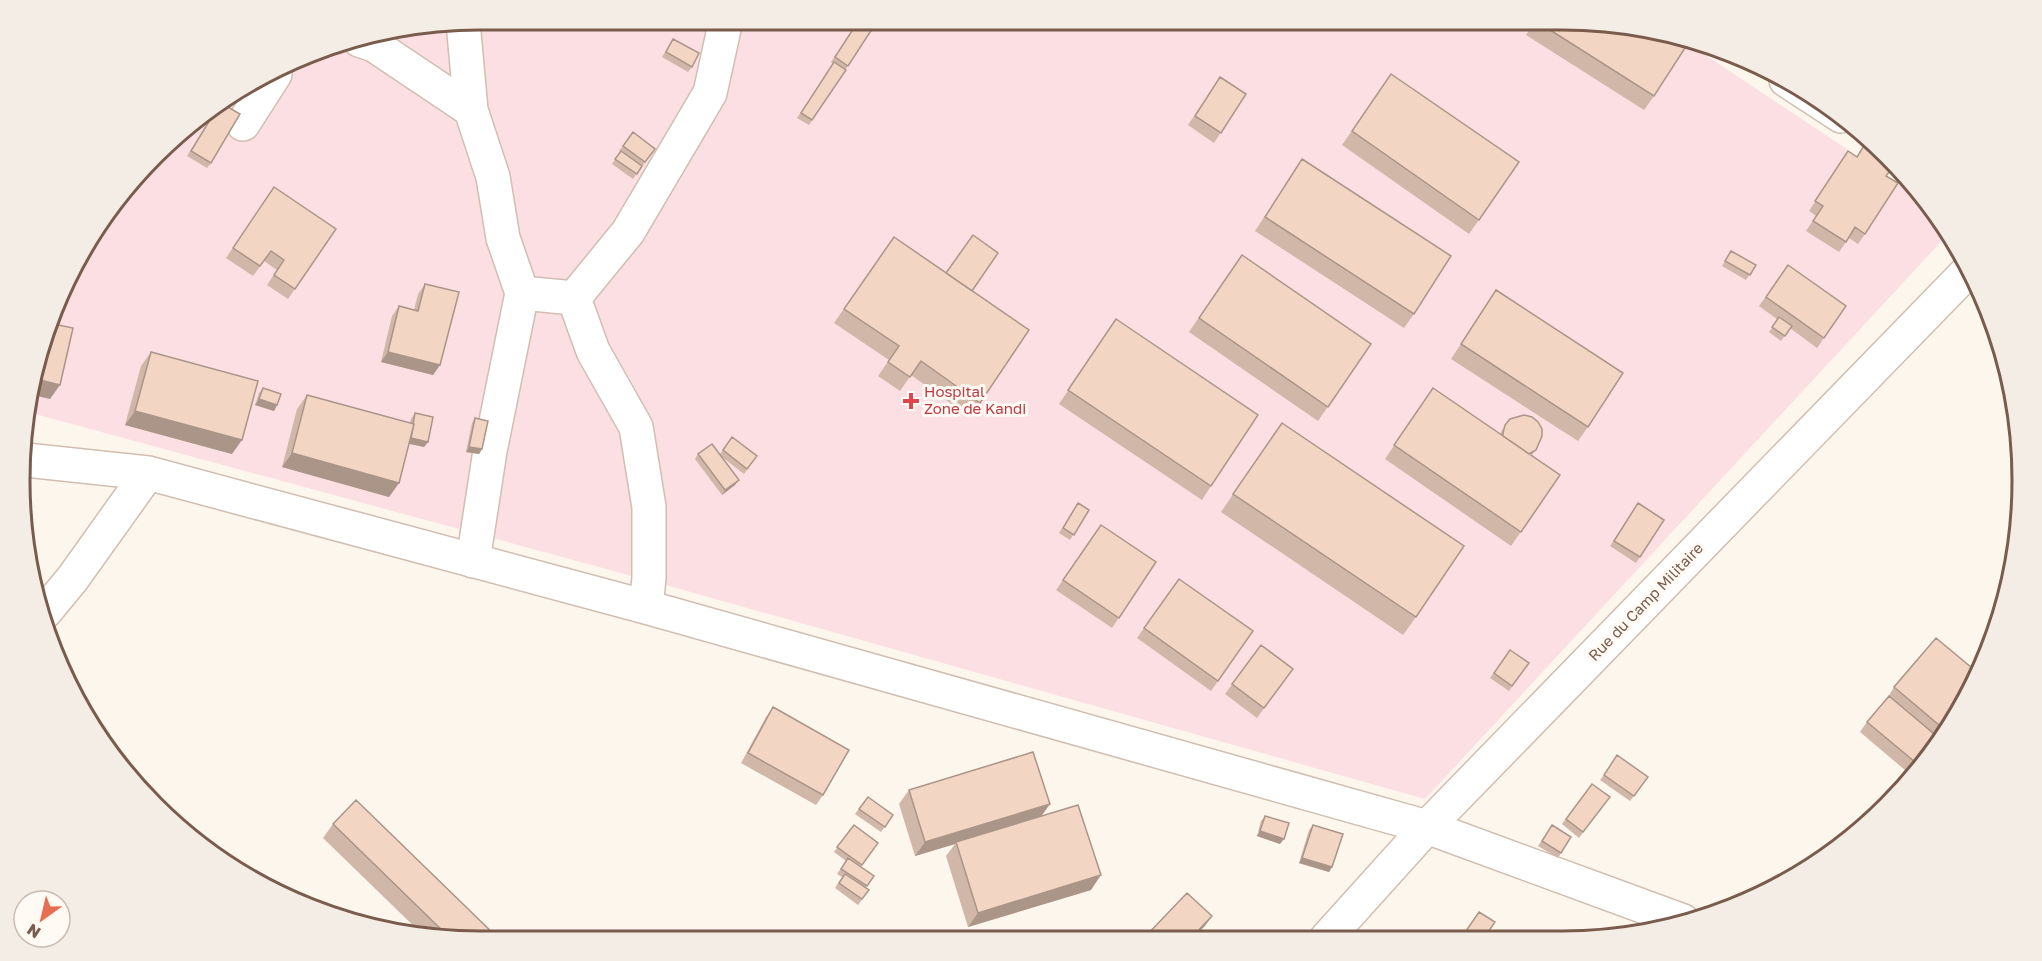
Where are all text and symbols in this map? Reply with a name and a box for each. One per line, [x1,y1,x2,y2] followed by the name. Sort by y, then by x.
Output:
[924,382,1026,417] place label: Hospital Zone de Kandi
[902,392,920,410] marker: Hospital Zone de Kandi
[1584,538,1707,664] street label: Rue du Camp Militaire
[12,889,72,949] north arrow
[23,920,44,943] text: N

